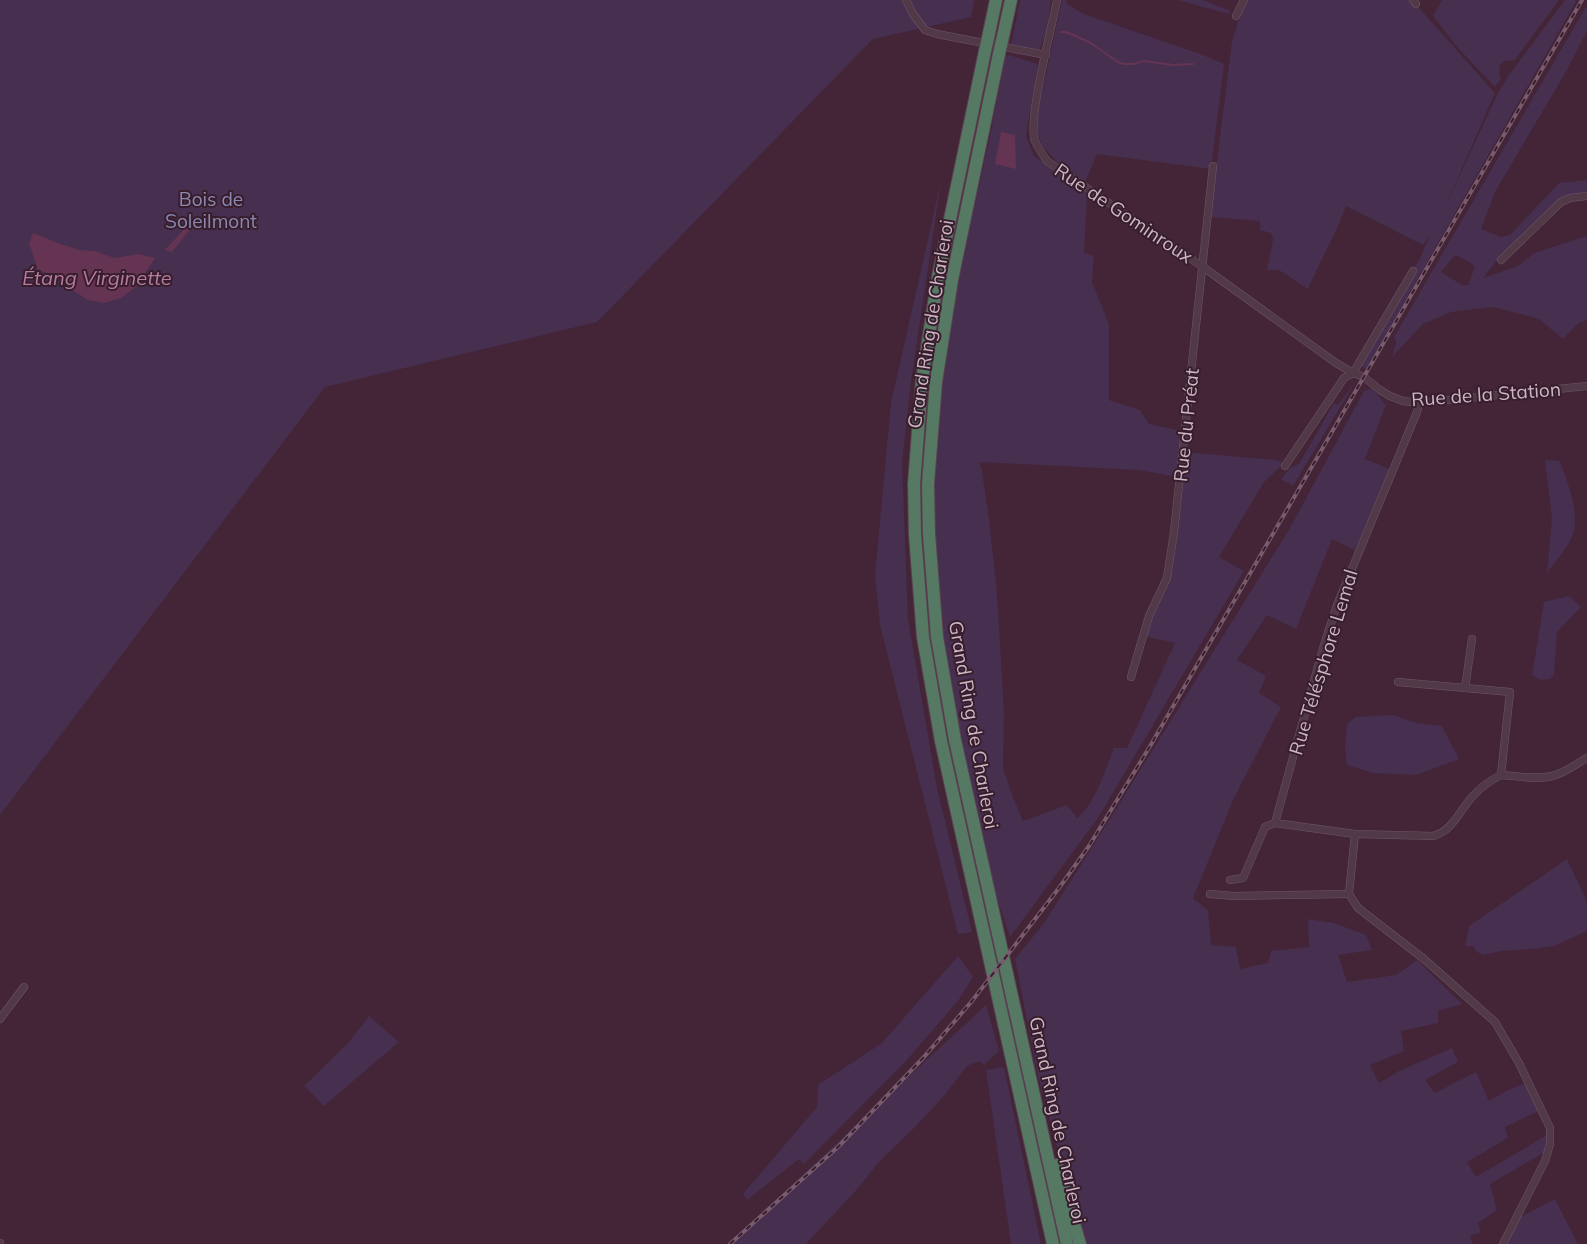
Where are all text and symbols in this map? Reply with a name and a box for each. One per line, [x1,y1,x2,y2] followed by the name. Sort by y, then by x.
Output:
[1050,158,1198,268] street label: Rue de Gominroux
[165,187,257,233] park label: Bois de Soleilmont
[902,218,958,430] street label: Grand Ring de Charleroi
[22,265,172,290] water label: Étang Virginette
[1168,367,1204,483] street label: Rue du Préat
[1410,377,1562,411] street label: Rue de la Station
[1283,566,1363,758] street label: Rue Télésphore Lemal
[944,619,1004,831] street label: Grand Ring de Charleroi
[1024,1014,1092,1226] street label: Grand Ring de Charleroi

